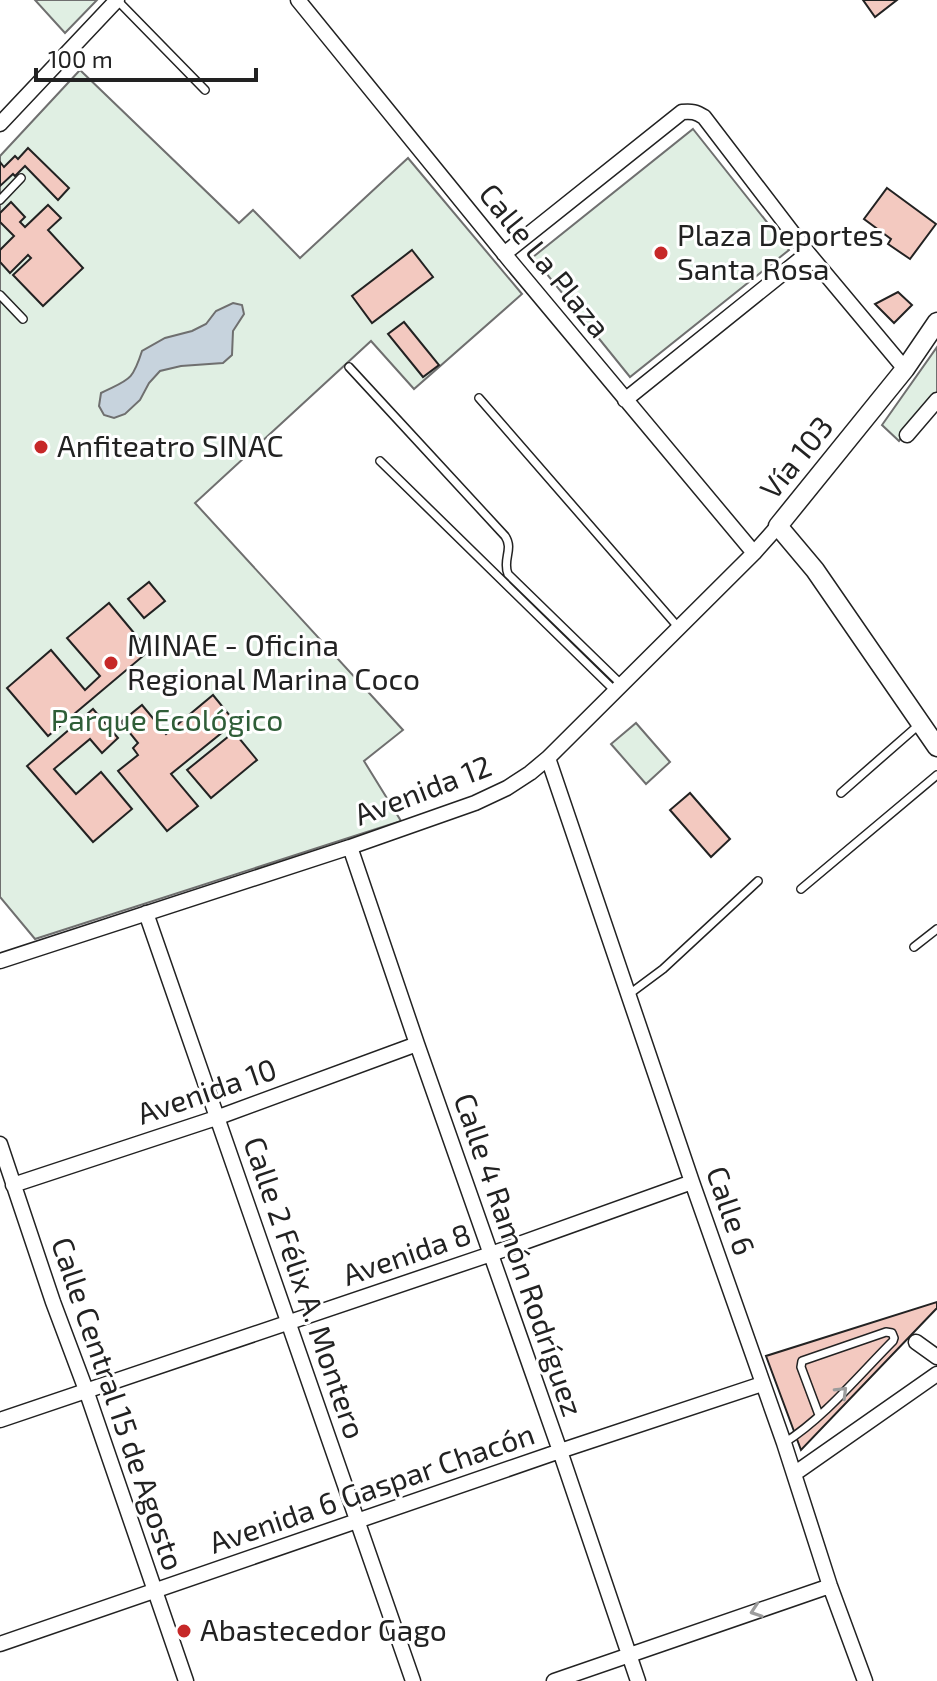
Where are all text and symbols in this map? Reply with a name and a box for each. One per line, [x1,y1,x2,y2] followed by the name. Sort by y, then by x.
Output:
[36,32,256,82] scale bar
[48,44,113,73] text: 100 m
[473,176,619,344] street label: Calle La Plaza
[677,216,884,286] place label: Plaza Deportes Santa Rosa
[652,244,670,262] marker: Plaza Deportes Santa Rosa
[751,408,840,505] street label: Vía 103
[57,427,284,463] place label: Anfiteatro SINAC
[32,438,50,456] marker: Anfiteatro SINAC
[127,626,420,696] place label: MINAE - Oficina Regional Marina Coco
[102,654,120,672] marker: MINAE - Oficina Regional Marina Coco
[51,701,283,737] park label: Parque Ecológico
[349,747,496,832] street label: Avenida 12
[132,1049,281,1131] street label: Avenida 10
[448,1088,592,1421] street label: Calle 4 Ramón Rodríguez
[237,1132,375,1443] street label: Calle 2 Félix A. Montero
[700,1161,764,1259] street label: Calle 6
[337,1214,475,1292] street label: Avenida 8
[45,1232,193,1574] street label: Calle Central 15 de Agosto
[833,1387,847,1401] one-way arrow
[204,1415,539,1560] street label: Avenida 6 Gaspar Chacón
[750,1602,764,1618] one-way arrow
[200,1611,447,1647] place label: Abastecedor Gago
[175,1622,193,1640] marker: Abastecedor Gago

